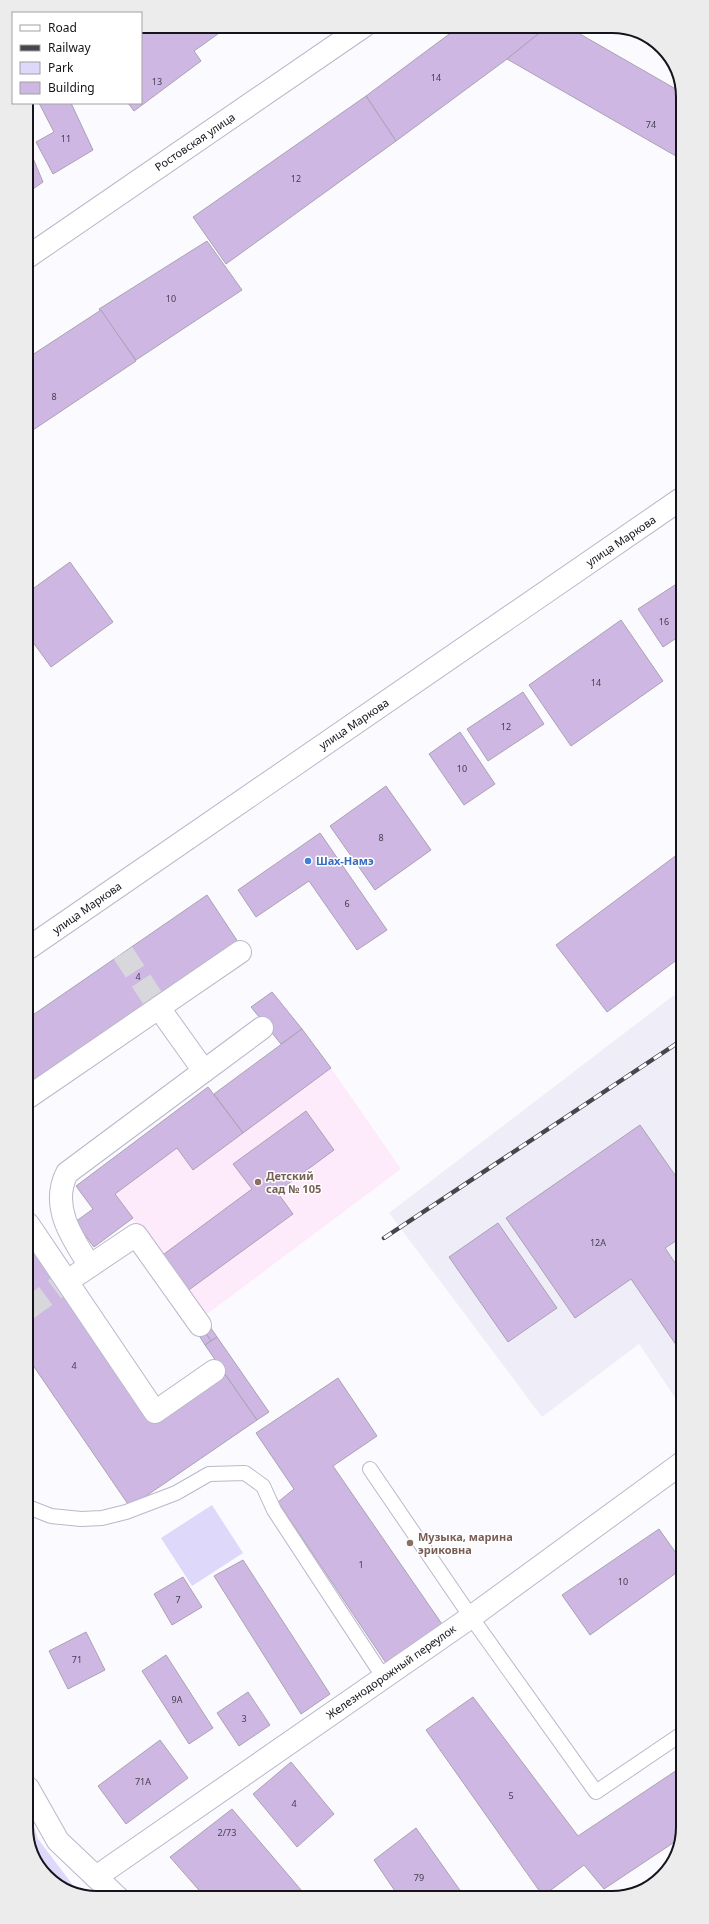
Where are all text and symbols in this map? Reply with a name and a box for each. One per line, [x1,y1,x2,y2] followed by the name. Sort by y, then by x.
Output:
[12,12,142,104] legend
[48,19,77,36] text: Road
[48,39,92,56] text: Railway
[48,59,74,76] text: Park
[431,71,441,84] house number: 14
[152,75,162,88] house number: 13
[48,79,95,96] text: Building
[152,109,238,174] street label: Ростовская улица
[646,118,656,131] house number: 74
[61,132,71,145] house number: 11
[291,172,301,185] house number: 12
[166,292,176,305] house number: 10
[51,390,57,403] house number: 8
[583,512,659,570] street label: улица Маркова
[659,615,669,628] house number: 16
[591,676,601,689] house number: 14
[316,695,392,753] street label: улица Маркова
[501,720,511,733] house number: 12
[457,762,467,775] house number: 10
[378,831,384,844] house number: 8
[316,853,374,868] place label: Шах-Намэ
[303,856,313,866] marker: Шах-Намэ
[49,878,124,937] street label: улица Маркова
[344,897,350,910] house number: 6
[135,970,141,983] house number: 4
[266,1168,321,1196] place label: Детский сад № 105
[253,1177,263,1187] marker: Детский сад № 105
[590,1236,606,1249] house number: 12А
[71,1359,77,1372] house number: 4
[418,1529,513,1557] place label: Музыка, марина эриковна
[405,1538,415,1548] marker: Музыка, марина эриковна
[358,1558,364,1571] house number: 1
[618,1575,628,1588] house number: 10
[175,1593,181,1606] house number: 7
[323,1621,459,1722] street label: Железнодорожный переулок
[72,1653,82,1666] house number: 71
[172,1693,183,1706] house number: 9А
[241,1712,247,1725] house number: 3
[135,1775,151,1788] house number: 71А
[508,1789,514,1802] house number: 5
[291,1797,297,1810] house number: 4
[218,1826,236,1839] house number: 2/73
[414,1871,424,1884] house number: 79

